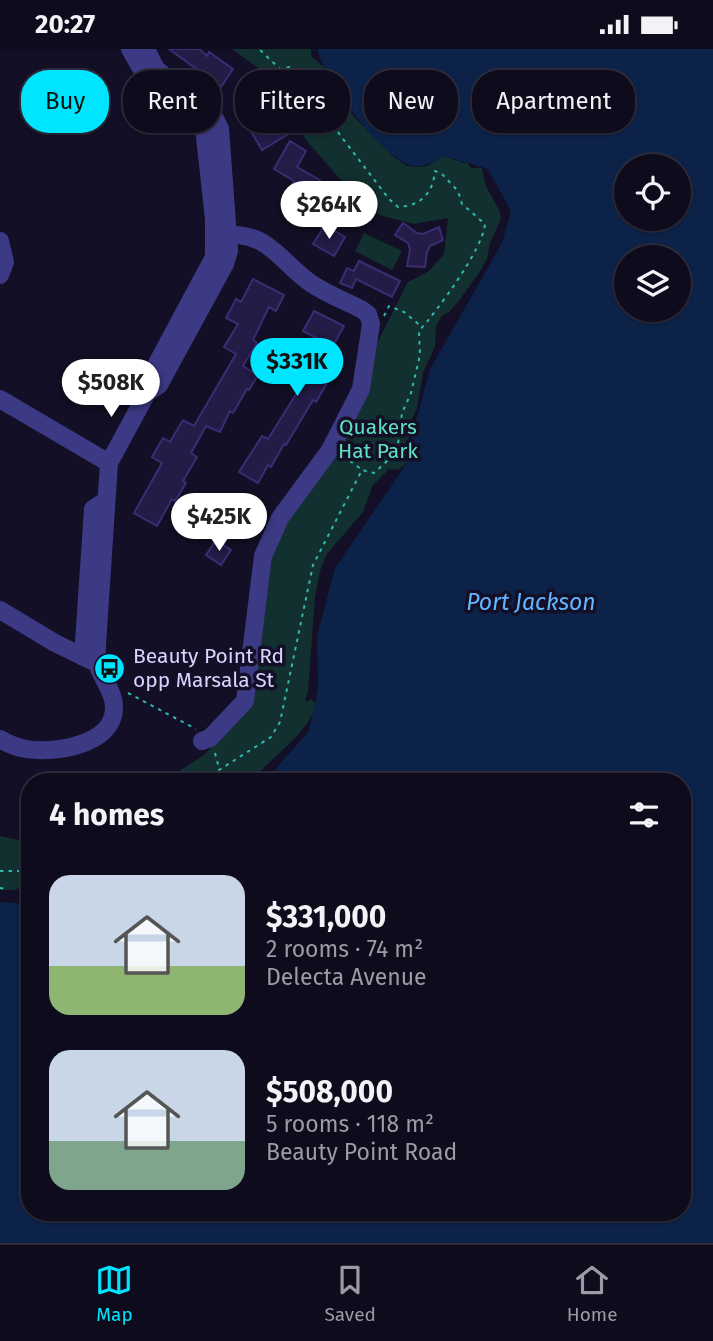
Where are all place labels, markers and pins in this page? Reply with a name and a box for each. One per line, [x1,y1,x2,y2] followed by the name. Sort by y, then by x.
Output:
[280,181,378,241] pin: $264K
[248,339,346,398] pin: $331K
[62,359,160,419] pin: $508K
[170,493,268,553] pin: $425K
[133,643,284,693] place label: Beauty Point Rd opp Marsala St
[93,651,127,685] bus stop icon: Beauty Point Rd opp Marsala St

